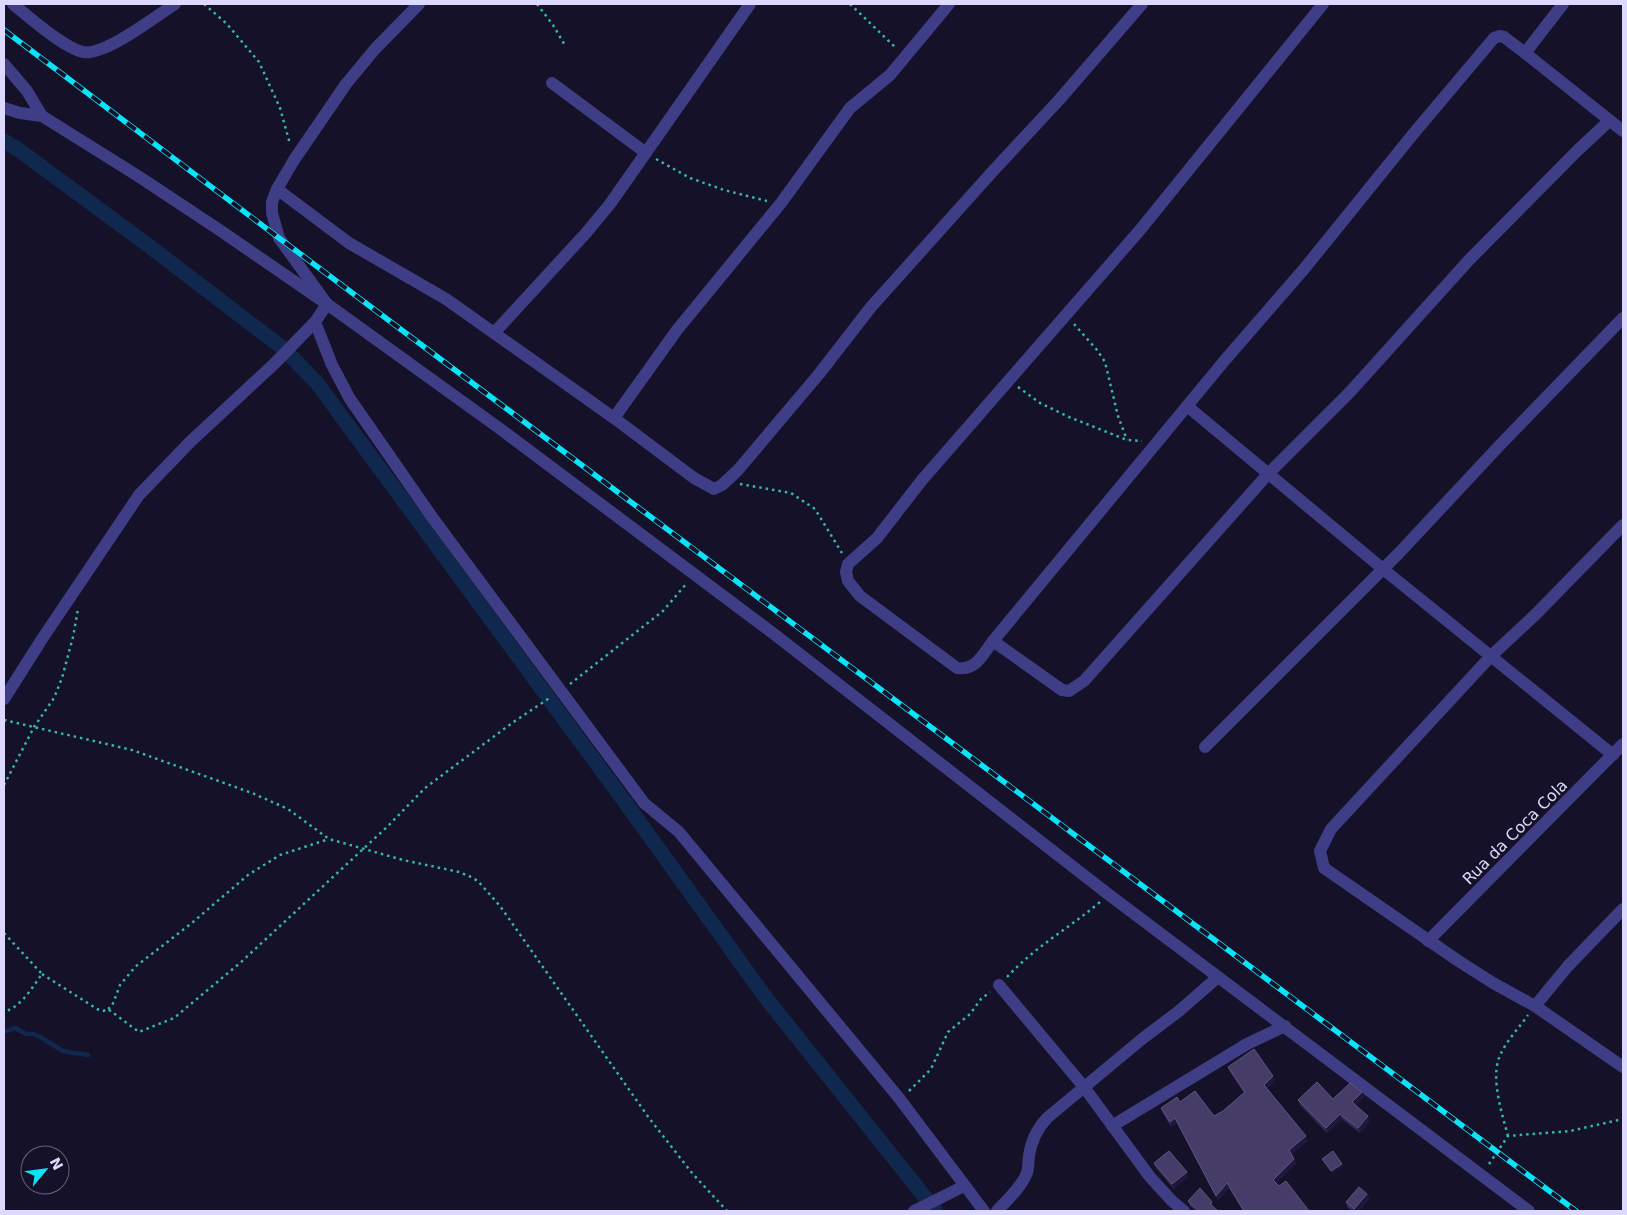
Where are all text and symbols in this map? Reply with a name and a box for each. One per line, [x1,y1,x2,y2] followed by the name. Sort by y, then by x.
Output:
[1459,776,1571,888] street label: Rua da Coca Cola
[20,1145,70,1195] north arrow
[47,1155,66,1173] text: N

